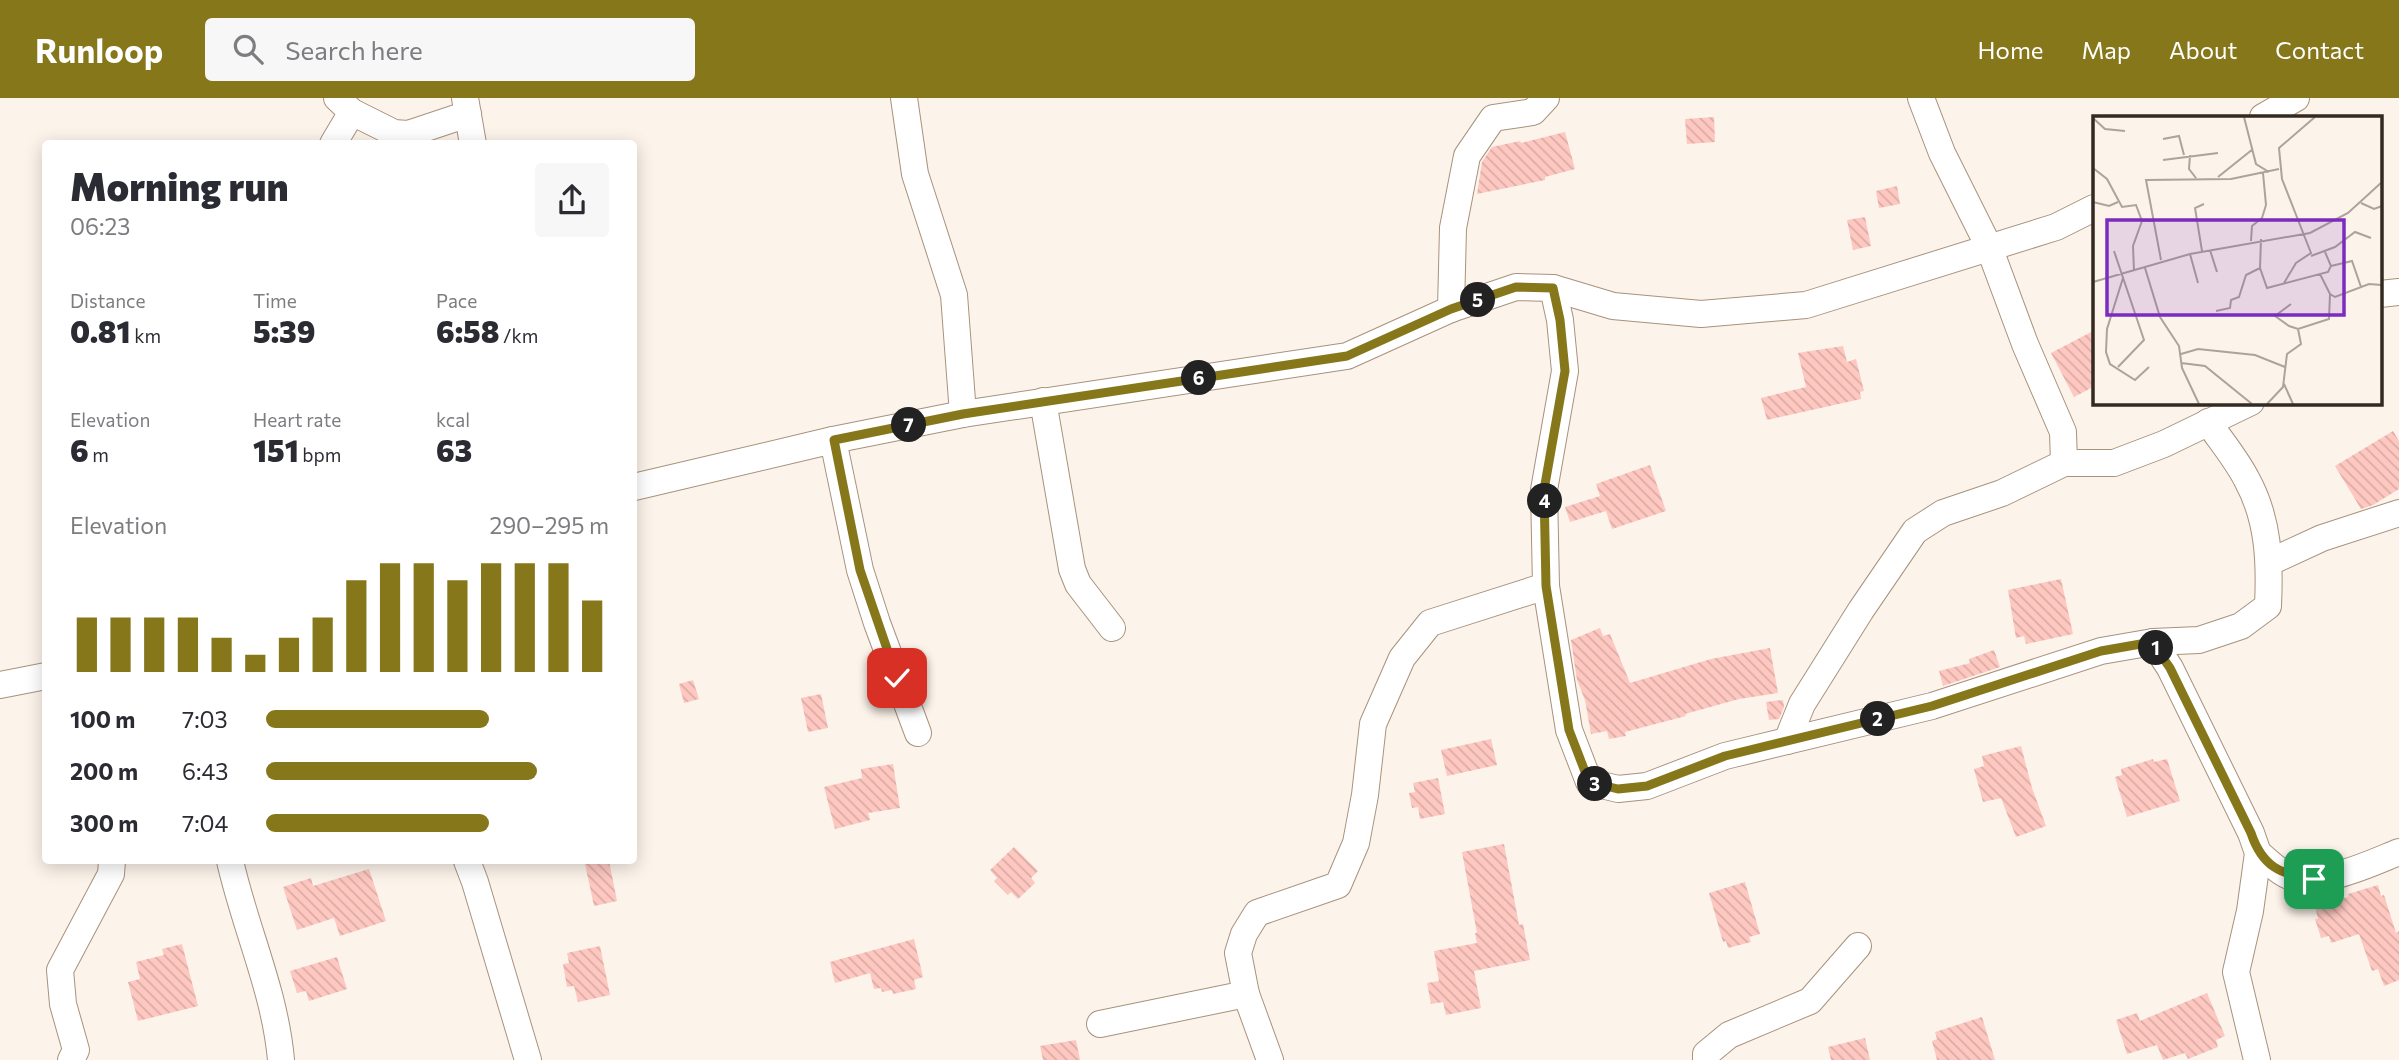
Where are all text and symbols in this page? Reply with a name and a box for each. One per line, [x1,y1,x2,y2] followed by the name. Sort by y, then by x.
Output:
[205,18,695,81] search box
[35,29,163,70] text: Runloop
[229,30,267,68] icon: search
[285,34,423,65] text: Search here
[1978,35,2044,64] text: Home
[2082,35,2131,64] text: Map
[2169,35,2237,64] text: About
[2275,35,2364,64] text: Contact
[2093,116,2382,404] inset map
[70,162,289,209] text: Morning run
[535,163,609,237] button: share
[70,212,130,240] text: 06:23
[1460,282,1496,318] pin: 5
[1472,288,1483,311] text: 5
[70,289,146,312] text: Distance
[253,289,297,312] text: Time
[436,289,477,312] text: Pace
[70,312,131,349] text: 0.81
[253,312,315,349] text: 5:39
[436,312,499,349] text: 6:58
[131,324,161,347] text: km
[499,324,538,347] text: /km
[1182,360,1216,396] pin: 6
[1193,366,1204,389] text: 6
[70,408,150,431] text: Elevation
[253,408,341,431] text: Heart rate
[436,408,470,431] text: kcal
[892,408,926,442] pin: 7
[903,413,914,436] text: 7
[70,431,89,468] text: 6
[253,431,299,468] text: 151
[436,431,472,468] text: 63
[89,443,109,466] text: m
[299,443,341,466] text: bpm
[1528,484,1562,518] pin: 4
[1539,489,1550,512] text: 4
[70,511,167,539] text: Elevation
[489,511,609,539] text: 290–295 m
[2138,630,2174,666] pin: 1
[2151,636,2160,659] text: 1
[867,648,927,708] pin
[878,659,916,697] icon: check
[1860,702,1896,736] pin: 2
[70,705,135,733] text: 100 m
[182,705,228,733] text: 7:03
[1872,707,1883,730] text: 2
[70,757,138,785] text: 200 m
[182,757,228,785] text: 6:43
[1578,766,1612,802] pin: 3
[1589,772,1600,795] text: 3
[70,809,138,837] text: 300 m
[182,809,228,837] text: 7:04
[2284,849,2344,909] pin
[2295,860,2333,898] icon: arrive

